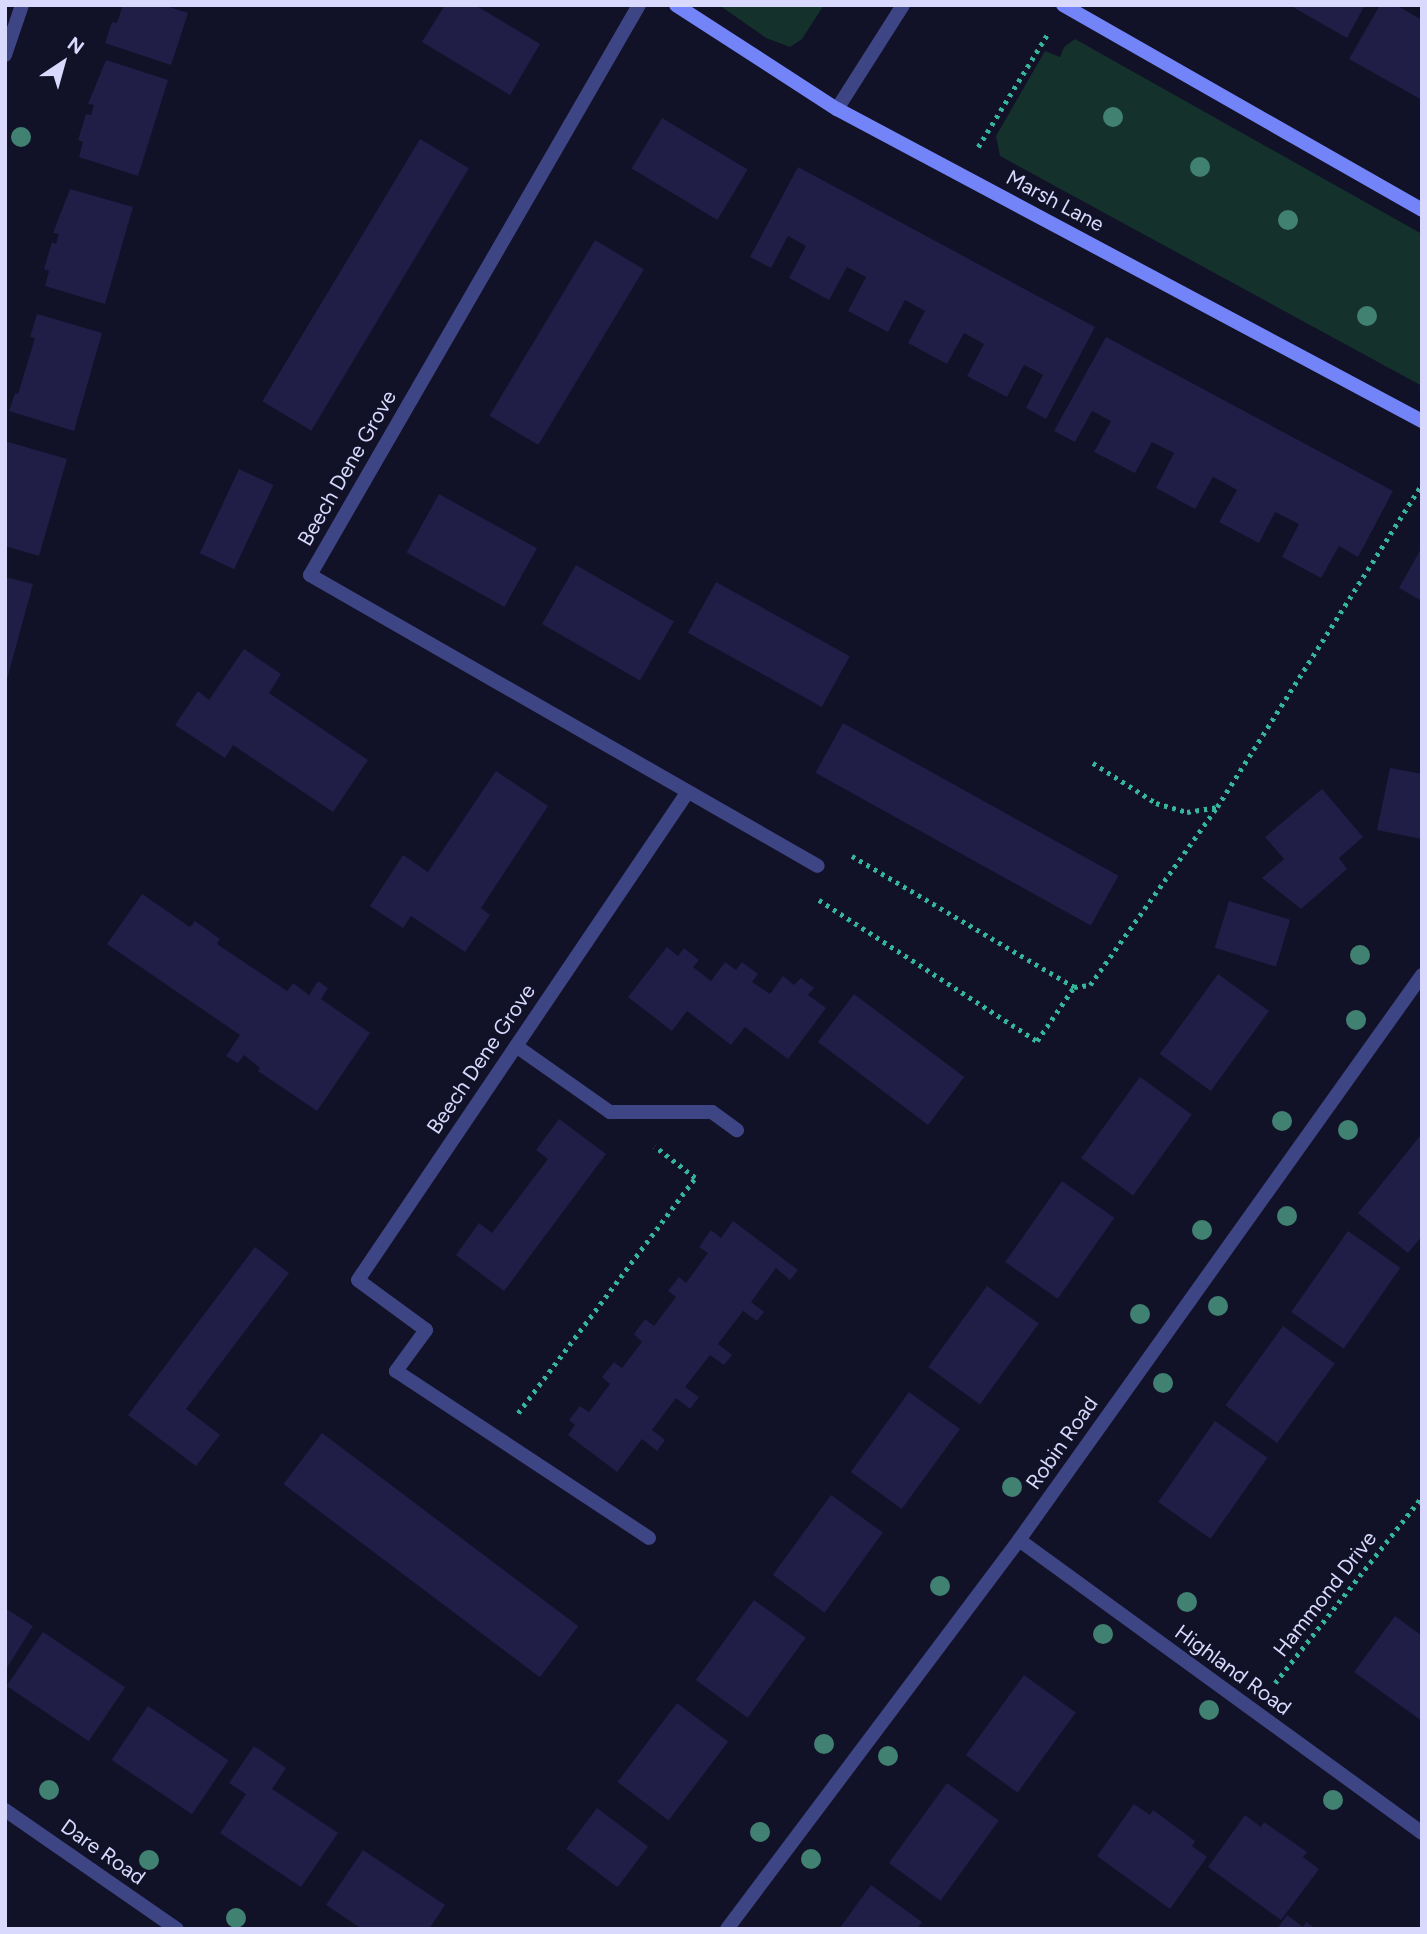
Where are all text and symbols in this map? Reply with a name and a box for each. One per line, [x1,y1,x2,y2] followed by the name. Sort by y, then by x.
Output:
[28,28,98,98] north arrow
[63,32,88,59] text: N
[1002,165,1108,237] street label: Marsh Lane
[292,386,402,550] street label: Beech Dene Grove
[422,979,540,1139] street label: Beech Dene Grove
[1021,1392,1103,1494] street label: Robin Road
[1268,1526,1382,1662] street label: Hammond Drive
[1170,1619,1296,1721] street label: Highland Road
[56,1814,150,1890] street label: Dare Road

